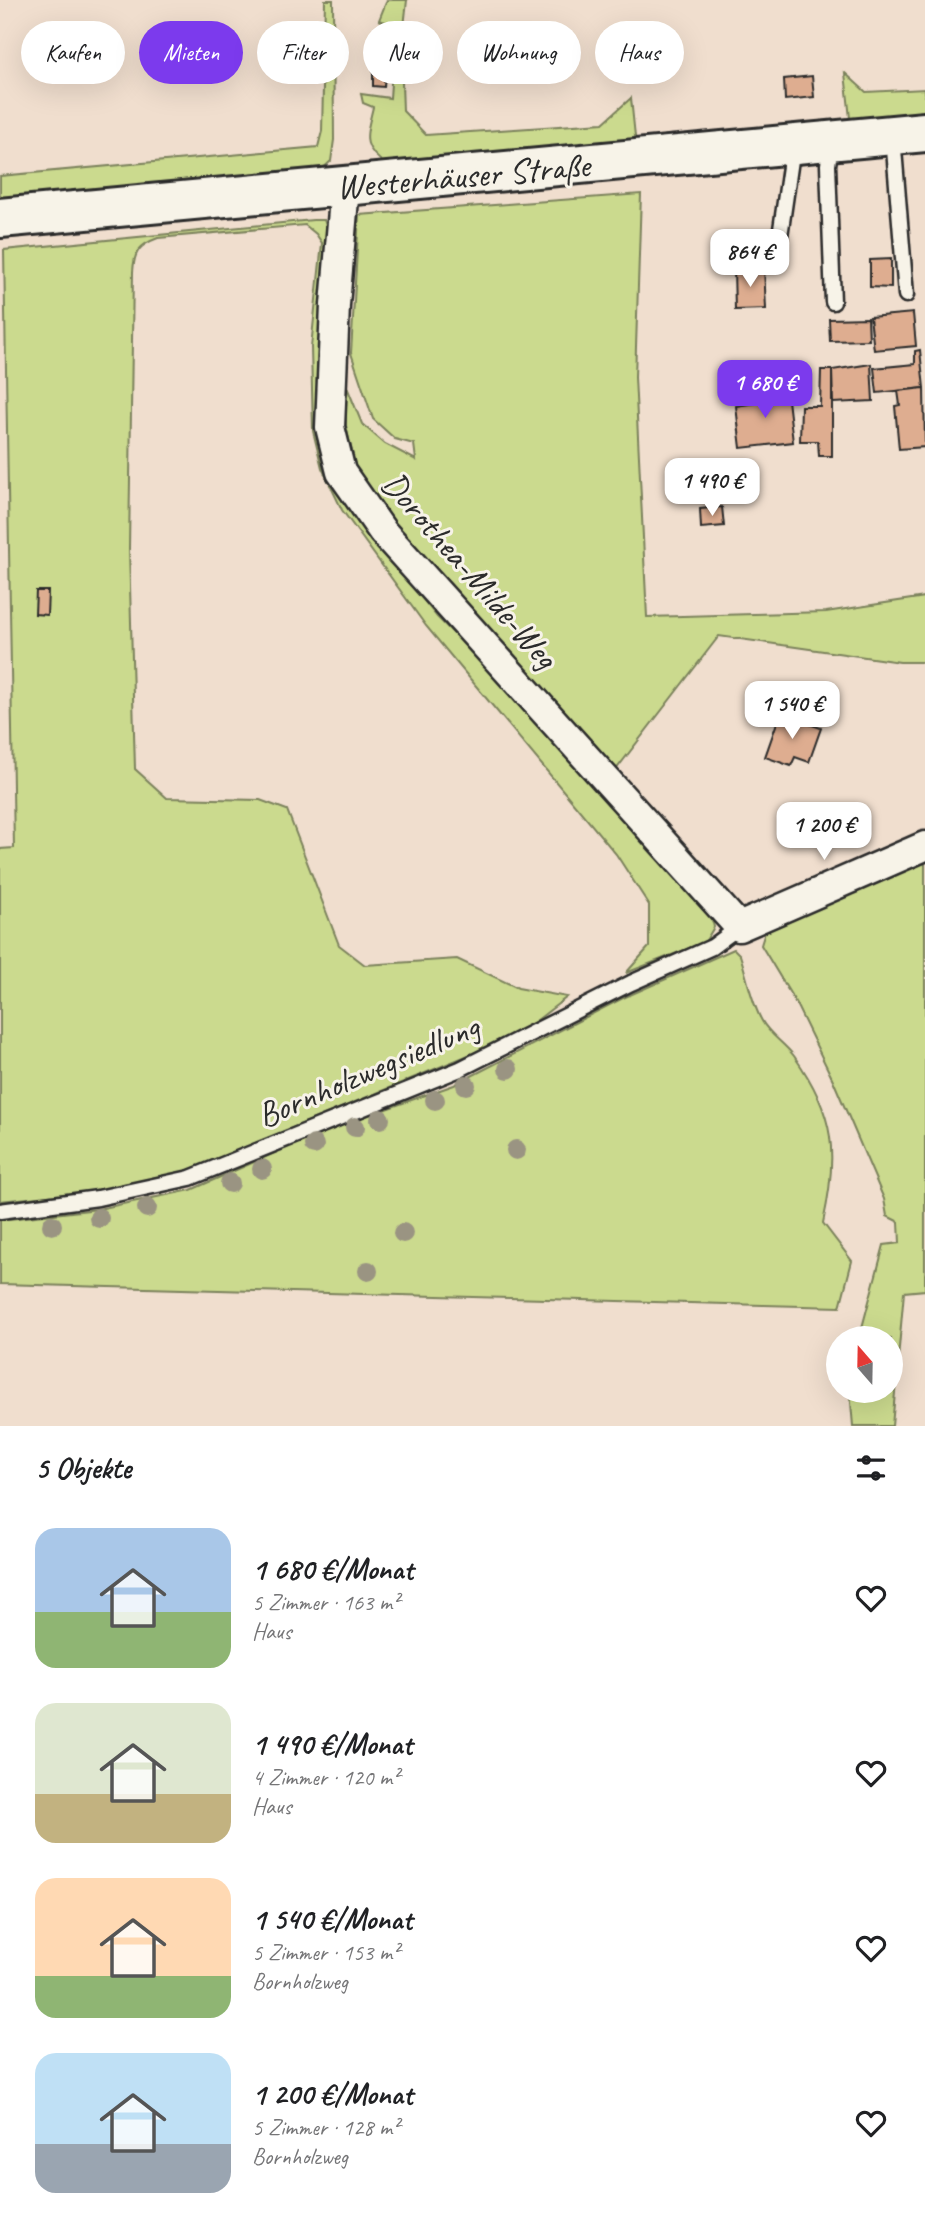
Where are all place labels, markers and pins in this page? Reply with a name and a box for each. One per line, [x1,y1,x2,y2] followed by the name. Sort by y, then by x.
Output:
[701,230,799,289] pin: 864 €
[700,360,830,420] pin: 1 680 €
[647,458,777,518] pin: 1 490 €
[727,682,857,741] pin: 1 540 €
[759,802,889,862] pin: 1 200 €

